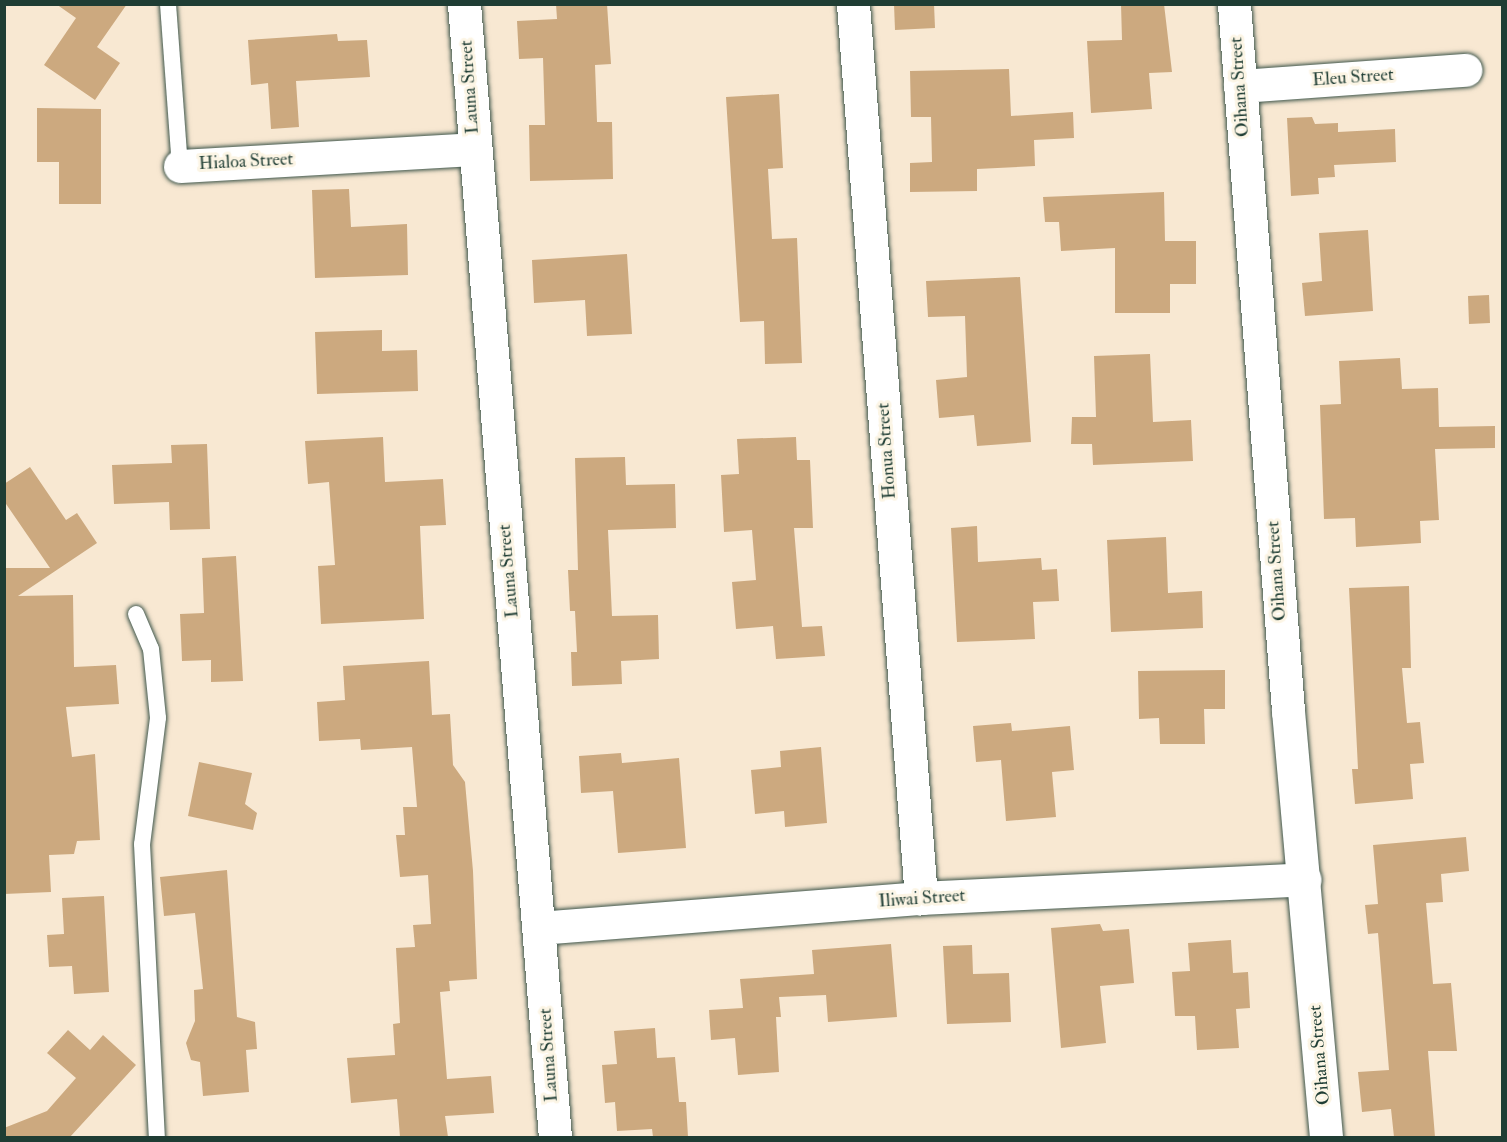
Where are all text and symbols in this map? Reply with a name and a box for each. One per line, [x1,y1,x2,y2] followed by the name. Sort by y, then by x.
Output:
[1226,36,1254,138] street label: Oihana Street
[456,40,484,134] street label: Launa Street
[1312,64,1394,92] street label: Eleu Street
[198,149,294,175] street label: Hialoa Street
[873,402,901,500] street label: Honua Street
[1263,520,1291,622] street label: Oihana Street
[494,523,524,619] street label: Launa Street
[878,885,966,913] street label: Iliwai Street
[1305,1004,1335,1106] street label: Oihana Street
[535,1008,563,1102] street label: Launa Street

